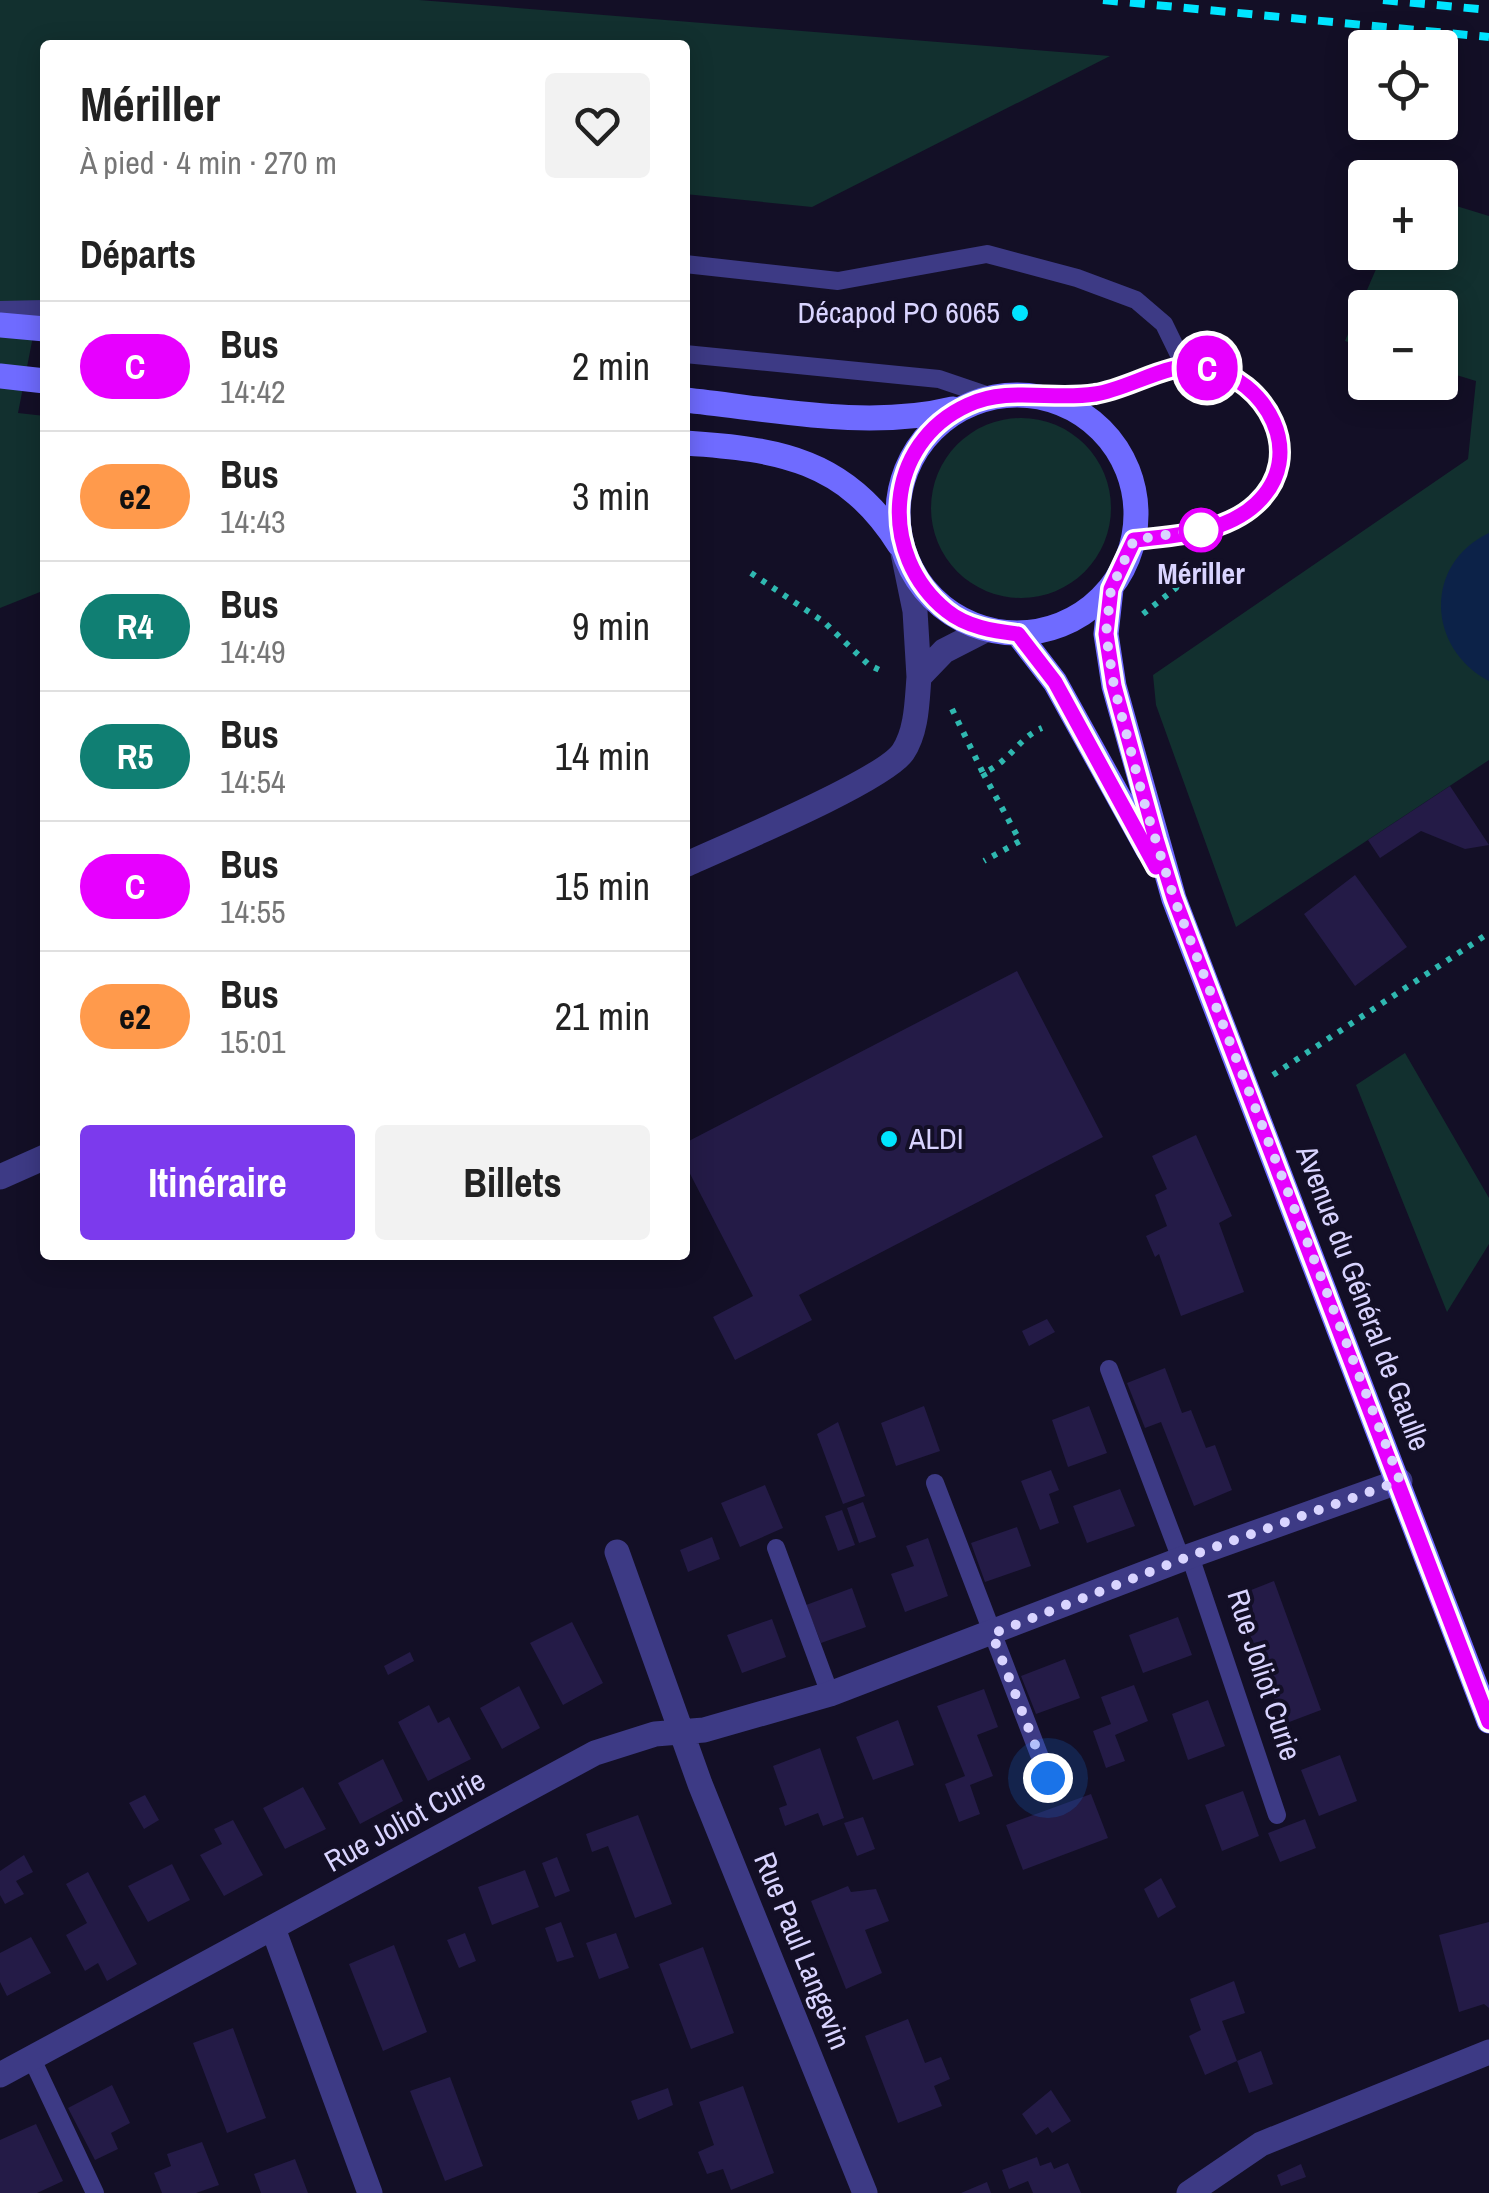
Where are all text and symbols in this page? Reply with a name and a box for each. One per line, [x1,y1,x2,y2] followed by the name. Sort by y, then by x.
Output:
[1348,30,1458,400] map controls
[1348,30,1458,140] button: locate
[80,71,220,136] text: Mériller
[545,73,650,178] button: heart
[80,141,337,184] text: À pied · 4 min · 270 m
[1348,160,1458,270] button: +
[80,229,196,280] text: Départs
[1348,290,1458,400] button: −
[798,292,1000,332] place label: Décapod PO 6065
[1009,302,1031,324] marker: Décapod PO 6065
[220,319,279,370] text: Bus
[1174,336,1240,400] line badge: C
[572,341,650,392] text: 2 min
[125,343,145,390] text: C
[1197,345,1217,392] text: C
[220,370,286,413] text: 14:42
[220,449,279,500] text: Bus
[572,471,650,522] text: 3 min
[119,473,151,520] text: e2
[220,500,286,543] text: 14:43
[1180,509,1222,551] marker: Mériller
[1157,553,1245,593] place label: Mériller
[220,579,279,630] text: Bus
[572,601,650,652] text: 9 min
[117,603,153,650] text: R4
[220,630,286,673] text: 14:49
[220,709,279,760] text: Bus
[555,731,650,782] text: 14 min
[117,733,153,780] text: R5
[220,760,286,803] text: 14:54
[220,839,279,890] text: Bus
[555,861,650,912] text: 15 min
[125,863,145,910] text: C
[220,890,286,933] text: 14:55
[220,969,279,1020] text: Bus
[555,991,650,1042] text: 21 min
[119,993,151,1040] text: e2
[220,1020,286,1063] text: 15:01
[908,1118,964,1158] place label: ALDI
[80,1125,355,1240] button: Itinéraire
[375,1125,650,1240] button: Billets
[878,1128,900,1150] marker: ALDI
[1287,1138,1441,1456] street label: Avenue du Général de Gaulle
[1218,1584,1311,1765] street label: Rue Joliot Curie
[1023,1753,1073,1803] your location
[317,1760,492,1881] street label: Rue Joliot Curie
[745,1846,861,2055] street label: Rue Paul Langevin

